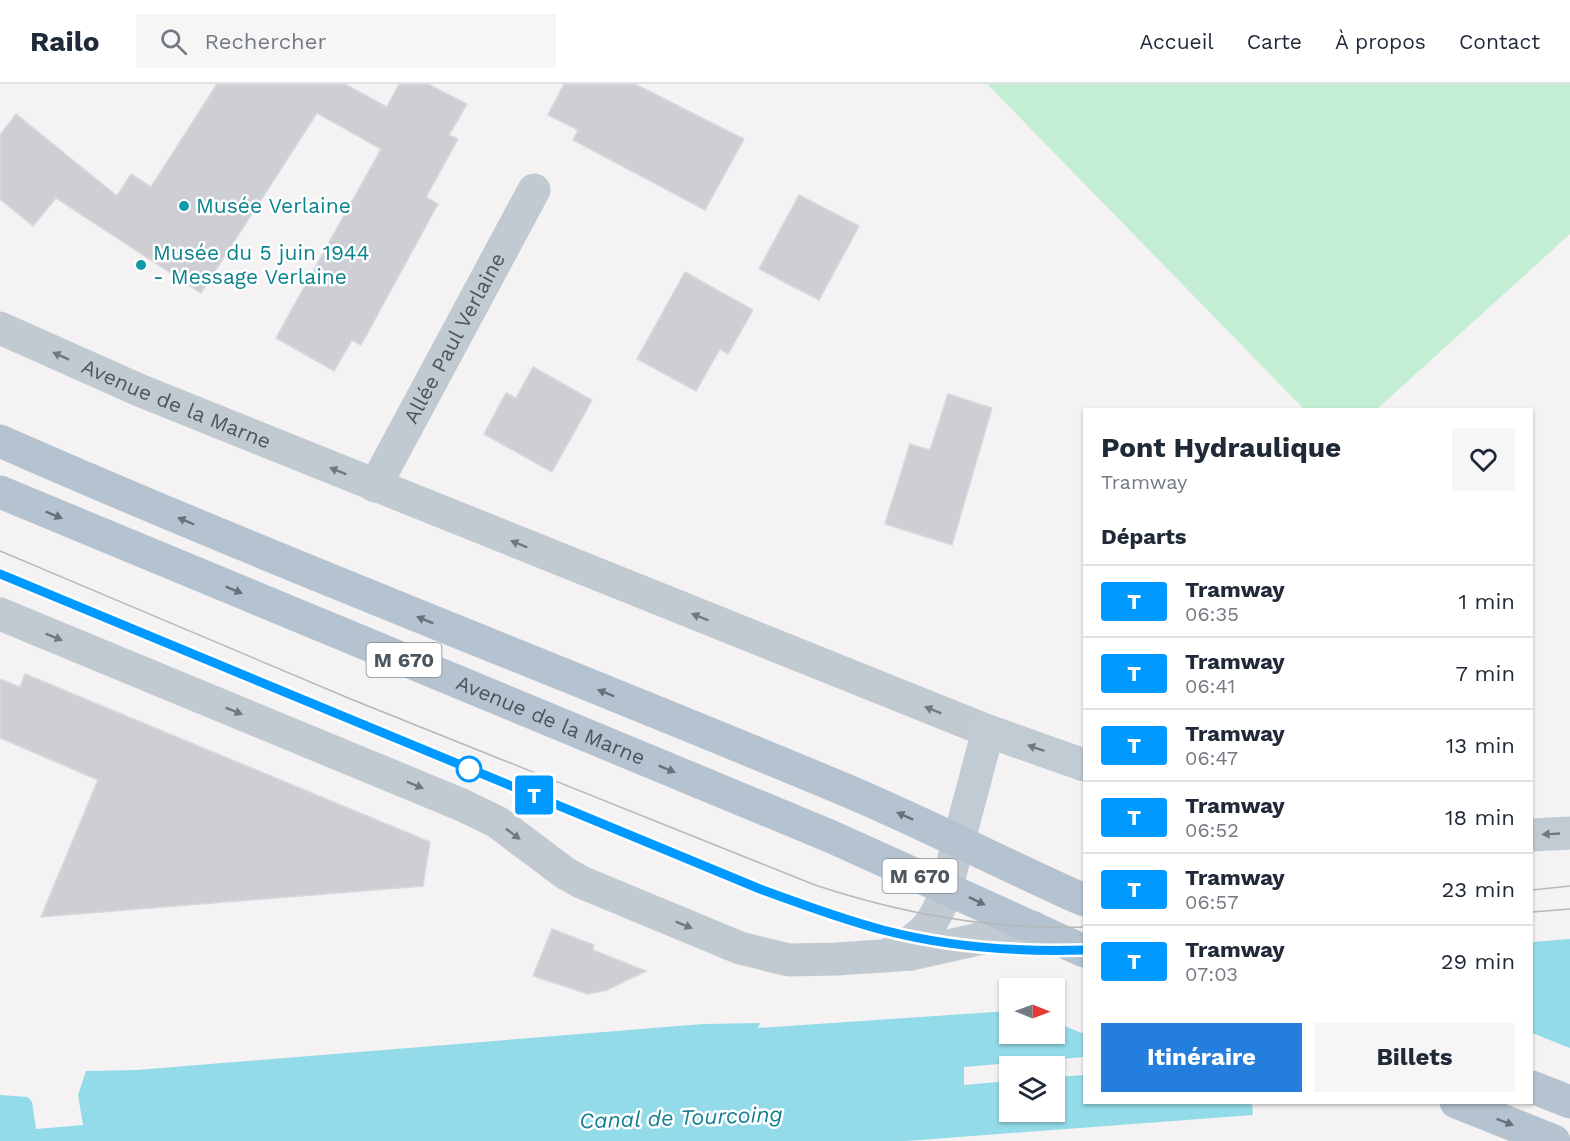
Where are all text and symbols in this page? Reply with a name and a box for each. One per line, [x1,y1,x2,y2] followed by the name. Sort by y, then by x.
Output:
[136,14,556,68] search box
[30,25,100,58] text: Railo
[157,25,190,58] icon: search
[205,29,326,54] text: Rechercher
[1139,29,1214,54] text: Accueil
[1247,29,1302,54] text: Carte
[1335,29,1426,54] text: À propos
[1459,29,1540,54] text: Contact
[196,193,351,218] place label: Musée Verlaine
[177,199,191,213] marker: Musée Verlaine
[153,240,370,289] place label: Musée du 5 juin 1944 - Message Verlaine
[398,248,510,428] street label: Allée Paul Verlaine
[134,258,148,272] marker: Musée du 5 juin 1944 - Message Verlaine
[52,351,70,361] one-way arrow
[78,353,275,454] street label: Avenue de la Marne
[1452,428,1515,491] button: heart
[1101,431,1341,464] text: Pont Hydraulique
[329,466,347,475] one-way arrow
[1101,470,1187,494] text: Tramway
[45,511,63,520] one-way arrow
[177,516,195,526] one-way arrow
[1101,524,1187,549] text: Départs
[510,539,528,548] one-way arrow
[1185,577,1285,602] text: Tramway
[225,586,243,595] one-way arrow
[1127,589,1141,614] text: T
[1458,589,1515,614] text: 1 min
[1185,602,1239,626] text: 06:35
[691,611,709,621] one-way arrow
[416,615,434,624] one-way arrow
[45,633,63,642] one-way arrow
[366,643,442,677] road number: M 670
[1185,649,1285,674] text: Tramway
[1127,661,1141,686] text: T
[1455,661,1515,686] text: 7 min
[452,670,649,770] street label: Avenue de la Marne
[1185,674,1235,698] text: 06:41
[596,688,614,698] one-way arrow
[924,705,942,715] one-way arrow
[226,706,244,716] one-way arrow
[1185,721,1285,746] text: Tramway
[1127,733,1141,758] text: T
[1446,733,1515,758] text: 13 min
[1027,743,1045,753] one-way arrow
[1185,746,1238,770] text: 06:47
[456,756,482,782] unlabelled marker
[658,764,675,773] one-way arrow
[514,776,554,814] line badge: T
[406,780,424,790] one-way arrow
[527,783,541,808] text: T
[1185,793,1285,818] text: Tramway
[1127,805,1141,830] text: T
[1445,805,1515,830] text: 18 min
[896,811,914,820] one-way arrow
[1185,818,1239,842] text: 06:52
[506,827,521,839] one-way arrow
[1541,829,1560,839] one-way arrow
[882,859,958,893] road number: M 670
[1185,865,1285,890] text: Tramway
[1127,877,1141,902] text: T
[1441,877,1515,902] text: 23 min
[1185,890,1238,914] text: 06:57
[968,896,985,905] one-way arrow
[675,920,693,930] one-way arrow
[1185,937,1285,962] text: Tramway
[1127,949,1141,974] text: T
[1441,949,1515,974] text: 29 min
[1185,962,1238,986] text: 07:03
[999,978,1065,1044] north arrow
[999,978,1065,1122] map controls
[1101,1023,1302,1092] button: Itinéraire
[1314,1023,1515,1092] button: Billets
[999,1056,1065,1122] button: layers
[579,1101,783,1134] water label: Canal de Tourcoing
[1496,1118,1514,1127] one-way arrow

